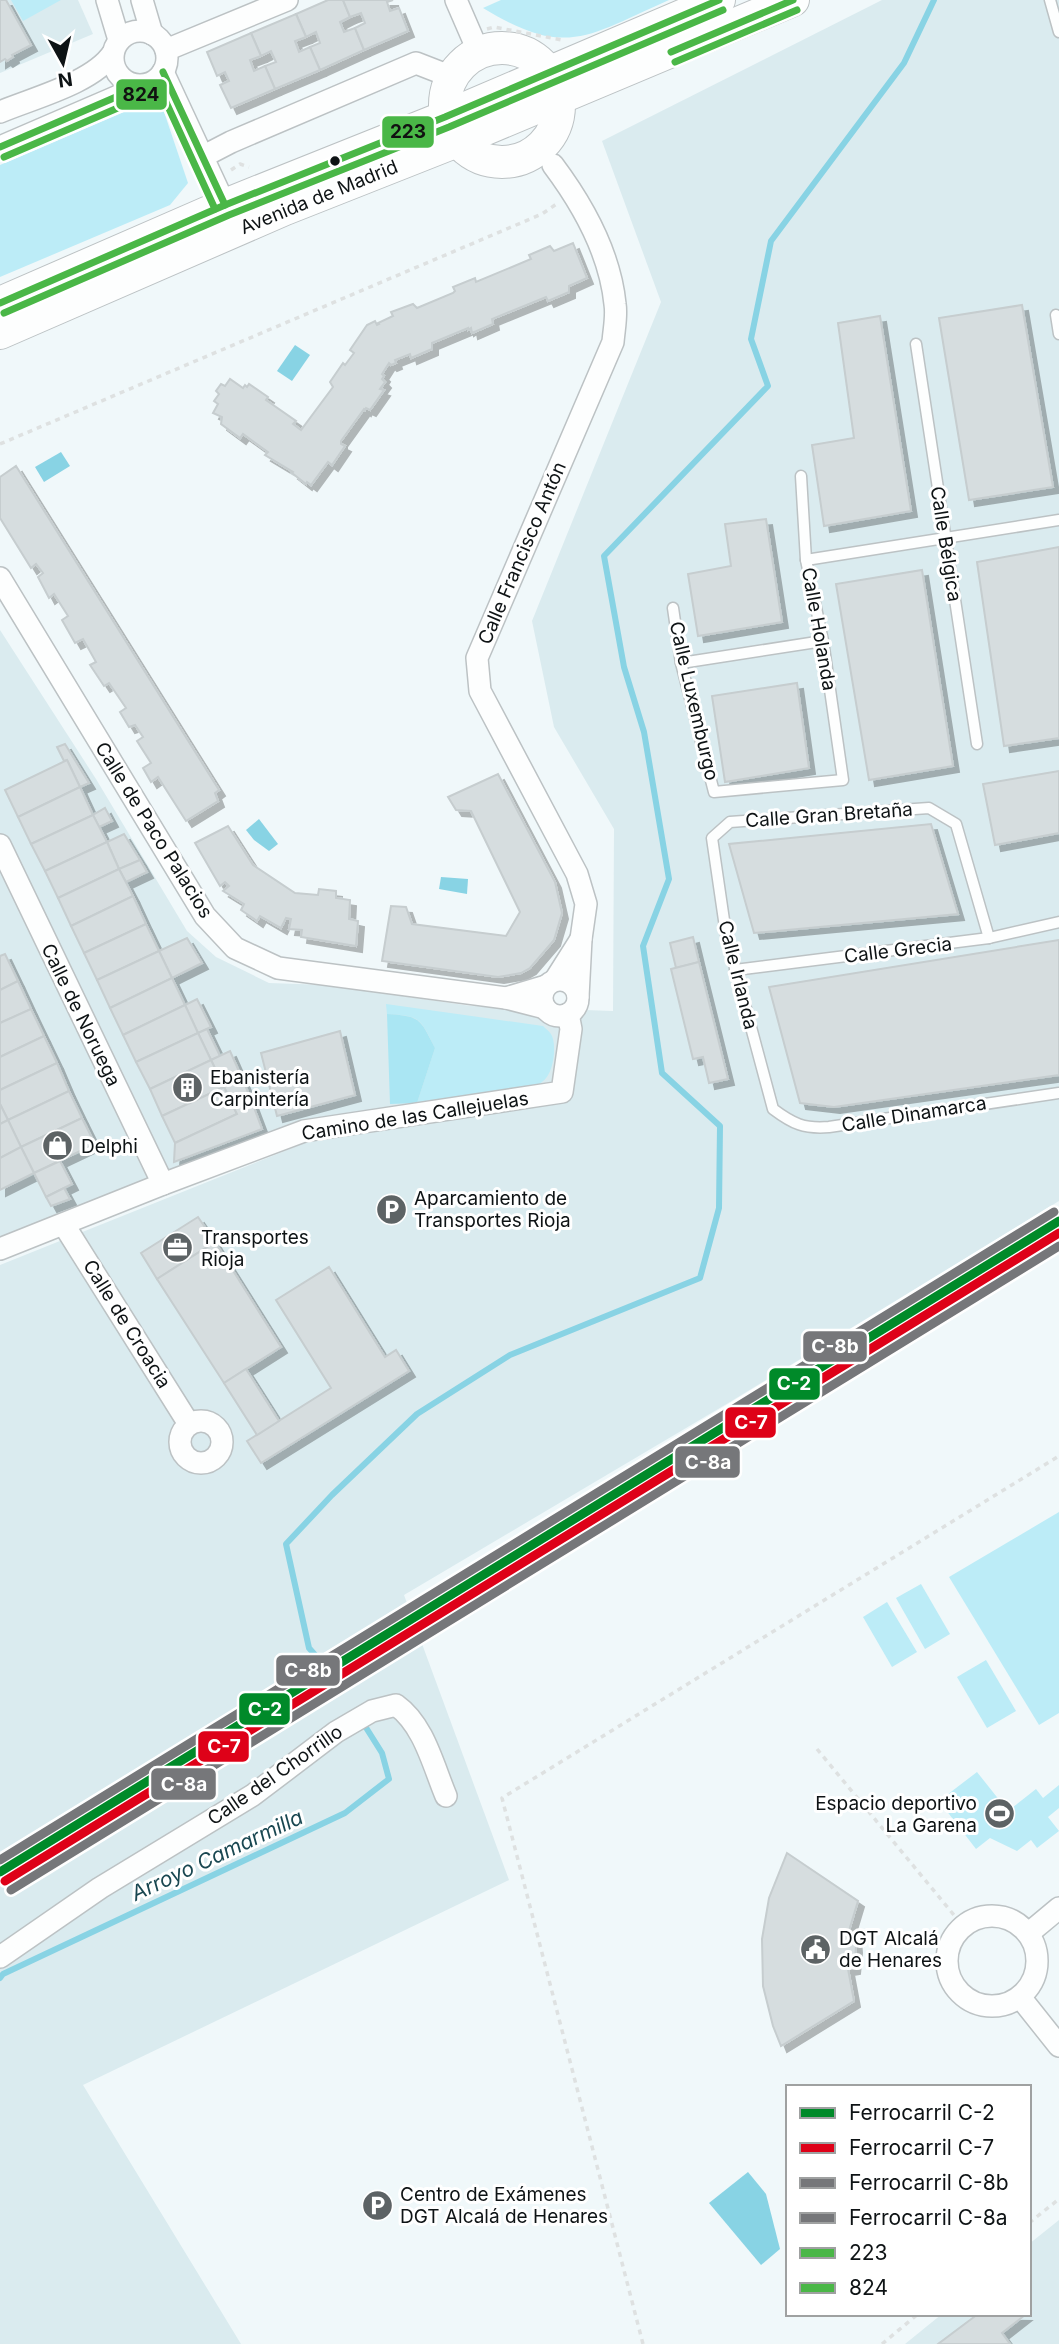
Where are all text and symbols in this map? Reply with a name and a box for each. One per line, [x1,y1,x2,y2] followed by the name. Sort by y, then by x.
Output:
[28,28,98,98] north arrow
[57,67,74,92] text: N
[115,78,168,111] line badge: 824
[123,83,159,106] text: 824
[381,115,435,149] line badge: 223
[390,120,426,143] text: 223
[328,154,342,168] unlabelled marker
[237,155,401,239] street label: Avenida de Madrid
[473,458,571,648] street label: Calle Francisco Antón
[926,485,966,603] street label: Calle Bélgica
[797,566,841,692] street label: Calle Holanda
[665,619,723,783] street label: Calle Luxemburgo
[90,738,218,922] street label: Calle de Paco Palacios
[744,798,914,832] street label: Calle Gran Bretaña
[713,918,763,1032] street label: Calle Irlanda
[843,932,953,968] street label: Calle Grecia
[37,940,125,1090] street label: Calle de Noruega
[210,1066,310,1111] place label: Ebanistería Carpintería
[170,1071,204,1105] building icon: Ebanistería Carpintería
[300,1087,530,1145] street label: Camino de las Callejuelas
[840,1091,988,1137] street label: Calle Dinamarca
[41,1129,75,1163] shop icon: Delphi
[81,1135,138,1158] place label: Delphi
[414,1187,571,1232] place label: Aparcamiento de Transportes Rioja
[374,1192,408,1226] parking icon: Aparcamiento de Transportes Rioja
[201,1226,309,1271] place label: Transportes Rioja
[161,1231,195,1265] office icon: Transportes Rioja
[78,1255,176,1393] street label: Calle de Croacia
[802,1330,868,1363] line badge: C-8b
[811,1335,859,1358] text: C-8b
[768,1367,821,1401] line badge: C-2
[777,1372,811,1395] text: C-2
[724,1406,777,1439] line badge: C-7
[734,1411,768,1434] text: C-7
[674,1445,741,1479] line badge: C-8a
[685,1451,731,1474] text: C-8a
[275,1654,341,1687] line badge: C-8b
[284,1659,332,1682] text: C-8b
[238,1692,291,1726] line badge: C-2
[248,1698,282,1721] text: C-2
[203,1720,347,1830] street label: Calle del Chorrillo
[197,1730,250,1763] line badge: C-7
[207,1735,241,1758] text: C-7
[150,1767,217,1801] line badge: C-8a
[161,1773,207,1796] text: C-8a
[815,1792,977,1837] place label: Espacio deportivo La Garena
[983,1797,1017,1831] sports icon: Espacio deportivo La Garena
[126,1804,307,1906] water label: Arroyo Camarmilla
[839,1927,942,1972] place label: DGT Alcalá de Henares
[799,1932,833,1966] public building icon: DGT Alcalá de Henares
[786,2085,1031,2316] legend
[849,2100,995,2125] text: Ferrocarril C-2
[849,2135,994,2160] text: Ferrocarril C-7
[849,2170,1009,2195] text: Ferrocarril C-8b
[400,2183,608,2228] place label: Centro de Exámenes DGT Alcalá de Henares
[360,2188,394,2222] parking icon: Centro de Exámenes DGT Alcalá de Henares
[849,2205,1008,2230] text: Ferrocarril C-8a
[849,2240,888,2265] text: 223
[849,2275,888,2300] text: 824

